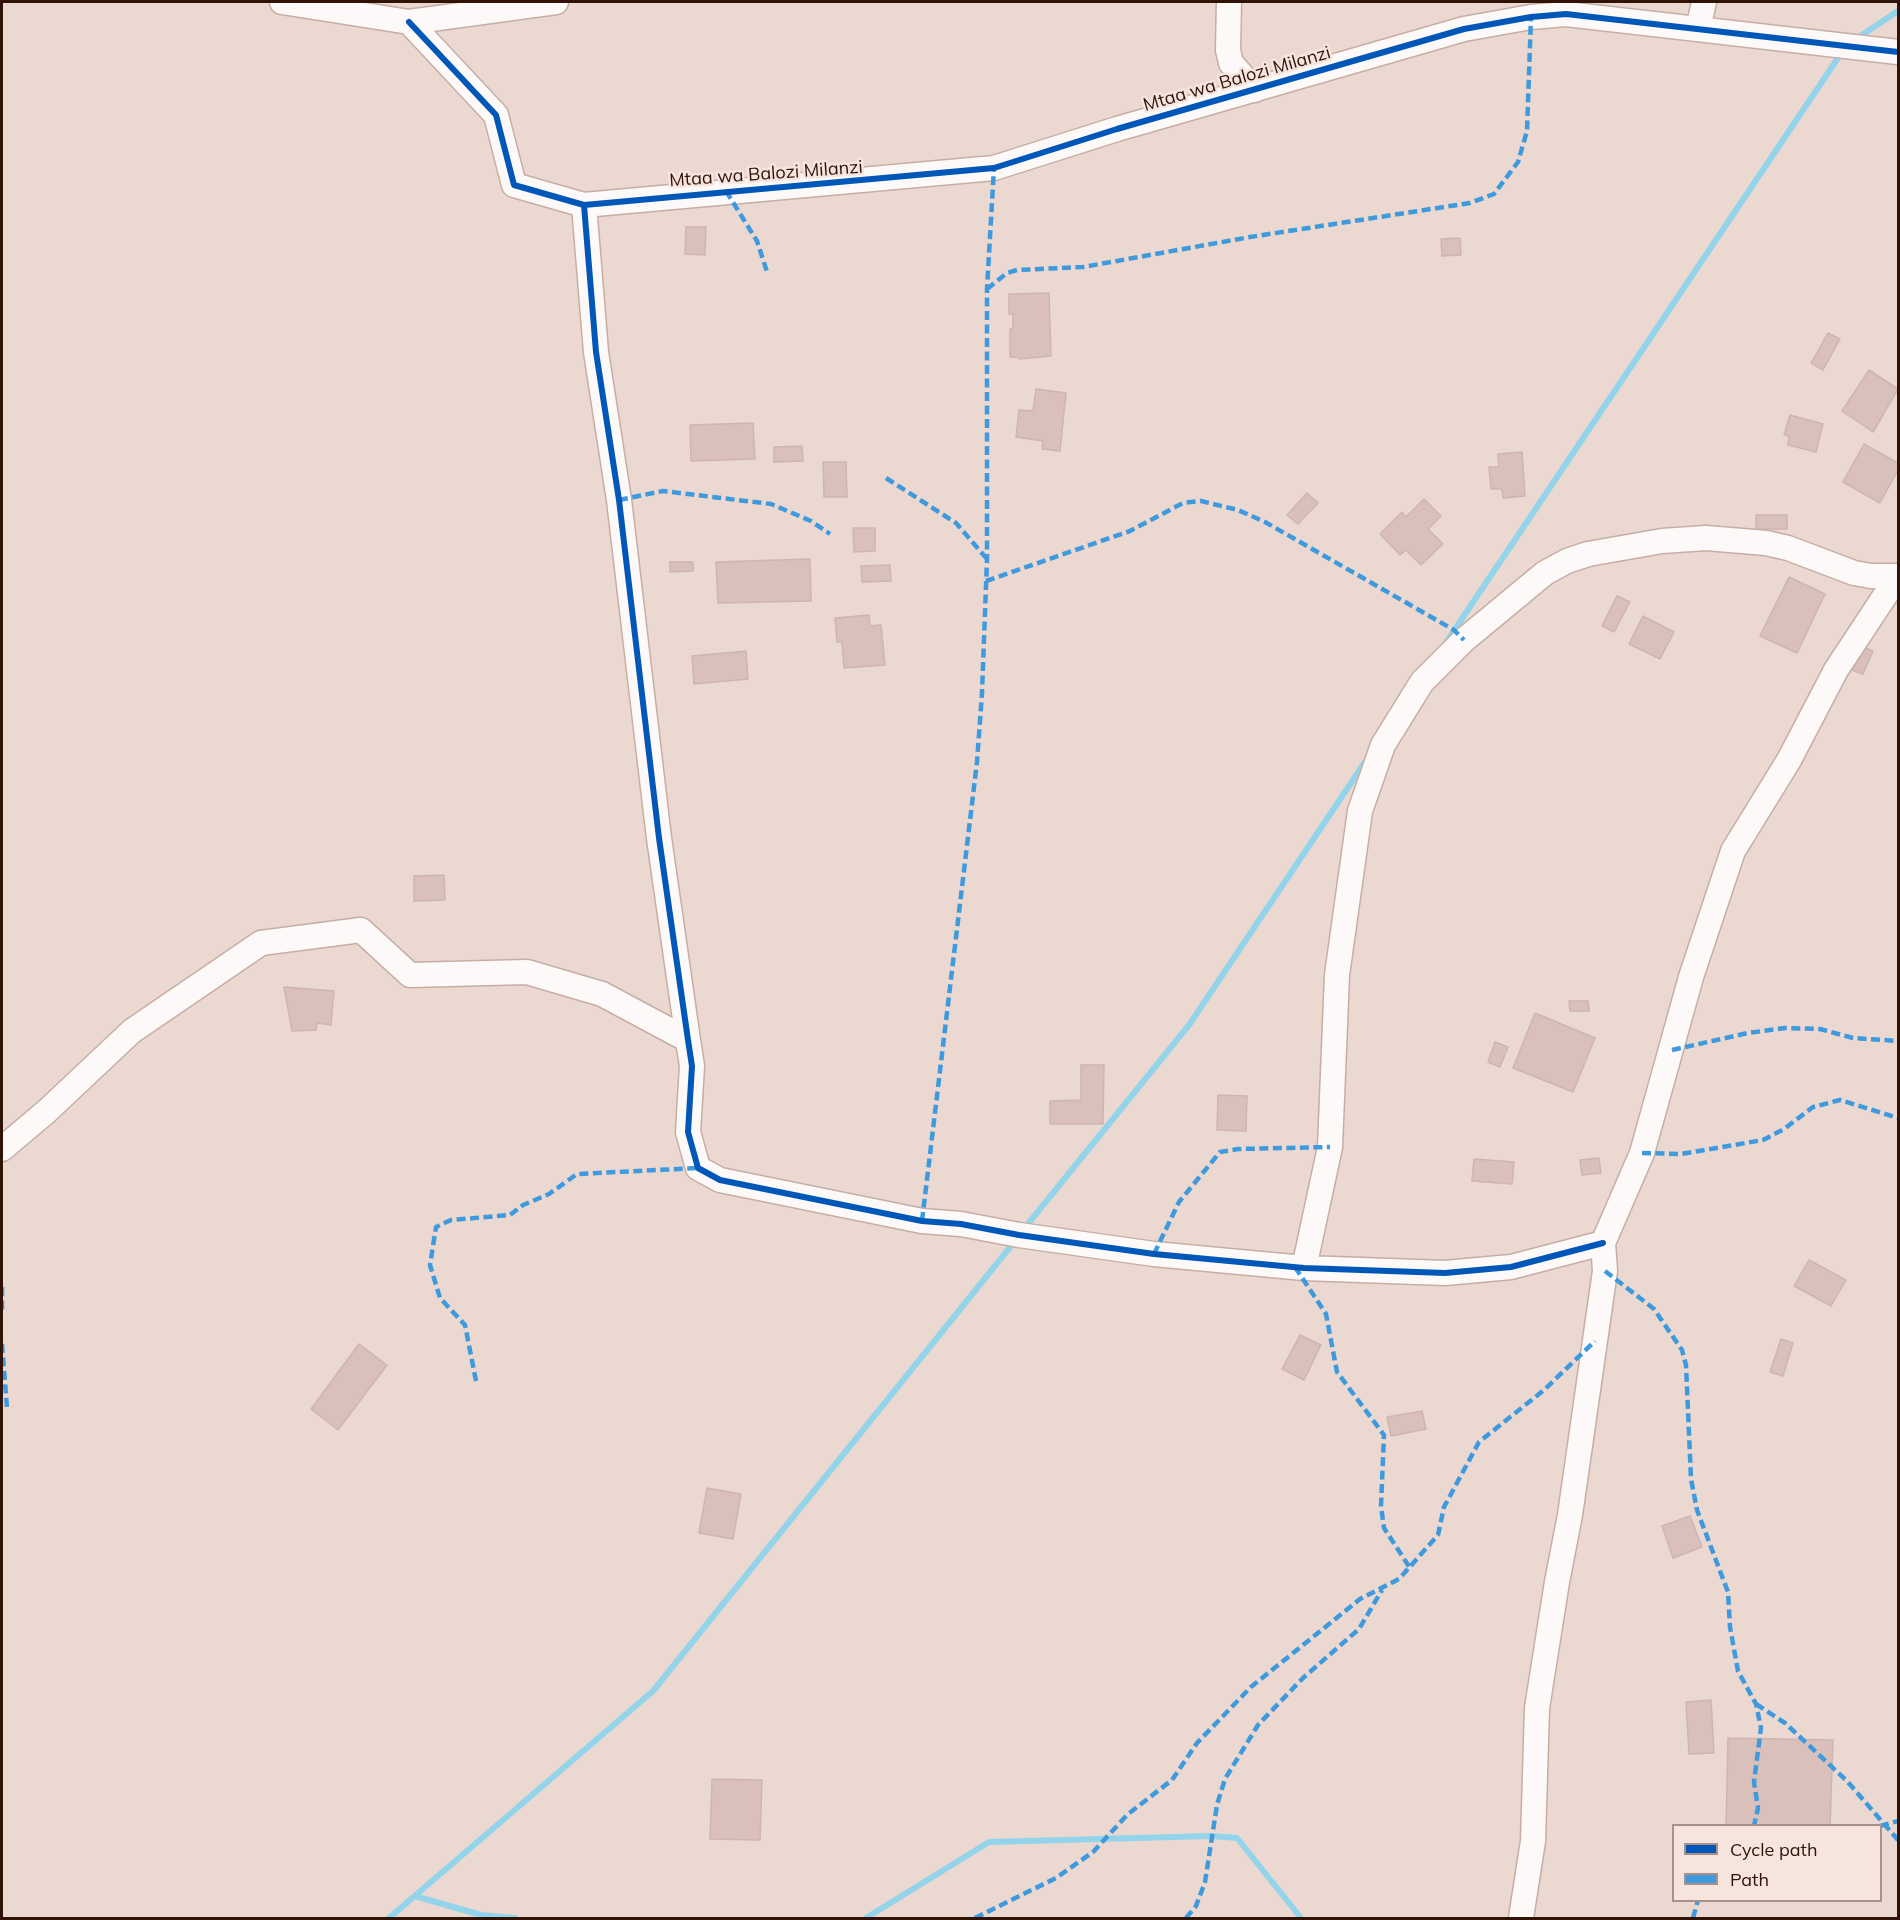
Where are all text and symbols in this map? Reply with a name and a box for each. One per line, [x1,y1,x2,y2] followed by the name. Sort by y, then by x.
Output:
[1141,42,1333,116] street label: Mtaa wa Balozi Milanzi
[669,156,863,192] street label: Mtaa wa Balozi Milanzi
[1672,1824,1882,1902] legend
[1730,1838,1817,1861] text: Cycle path
[1730,1868,1769,1891] text: Path

